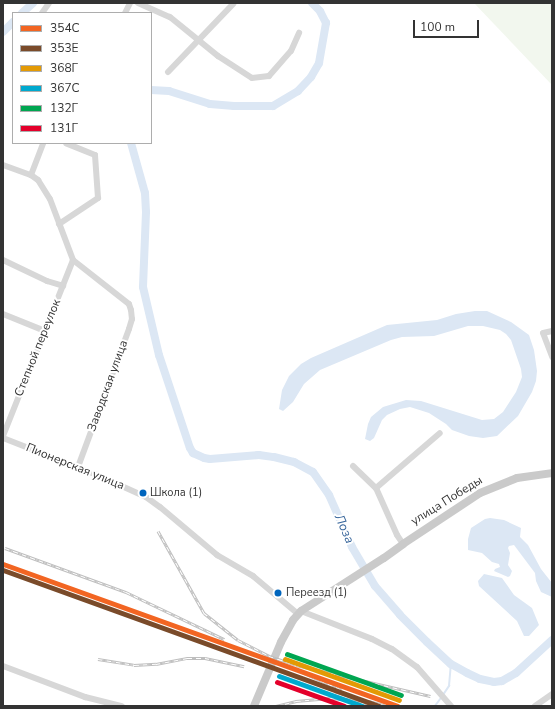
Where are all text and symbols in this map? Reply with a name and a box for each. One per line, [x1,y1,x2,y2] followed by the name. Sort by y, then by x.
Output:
[12,12,152,144] legend
[415,12,481,38] scale bar
[420,19,455,35] text: 100 m
[50,20,80,36] text: 354С
[50,40,79,56] text: 353Е
[50,60,78,76] text: 368Г
[50,80,80,96] text: 367С
[50,100,78,116] text: 132Г
[50,120,78,136] text: 131Г
[12,297,64,399] street label: Степной переулок
[85,338,131,434] street label: Заводская улица
[24,441,126,493] street label: Пионерская улица
[409,473,485,529] street label: улица Победы
[150,486,202,500] place label: Школа (1)
[138,488,148,498] marker: Школа (1)
[331,512,357,546] water label: Лоза
[286,586,347,600] place label: Переезд (1)
[273,588,283,598] marker: Переезд (1)

